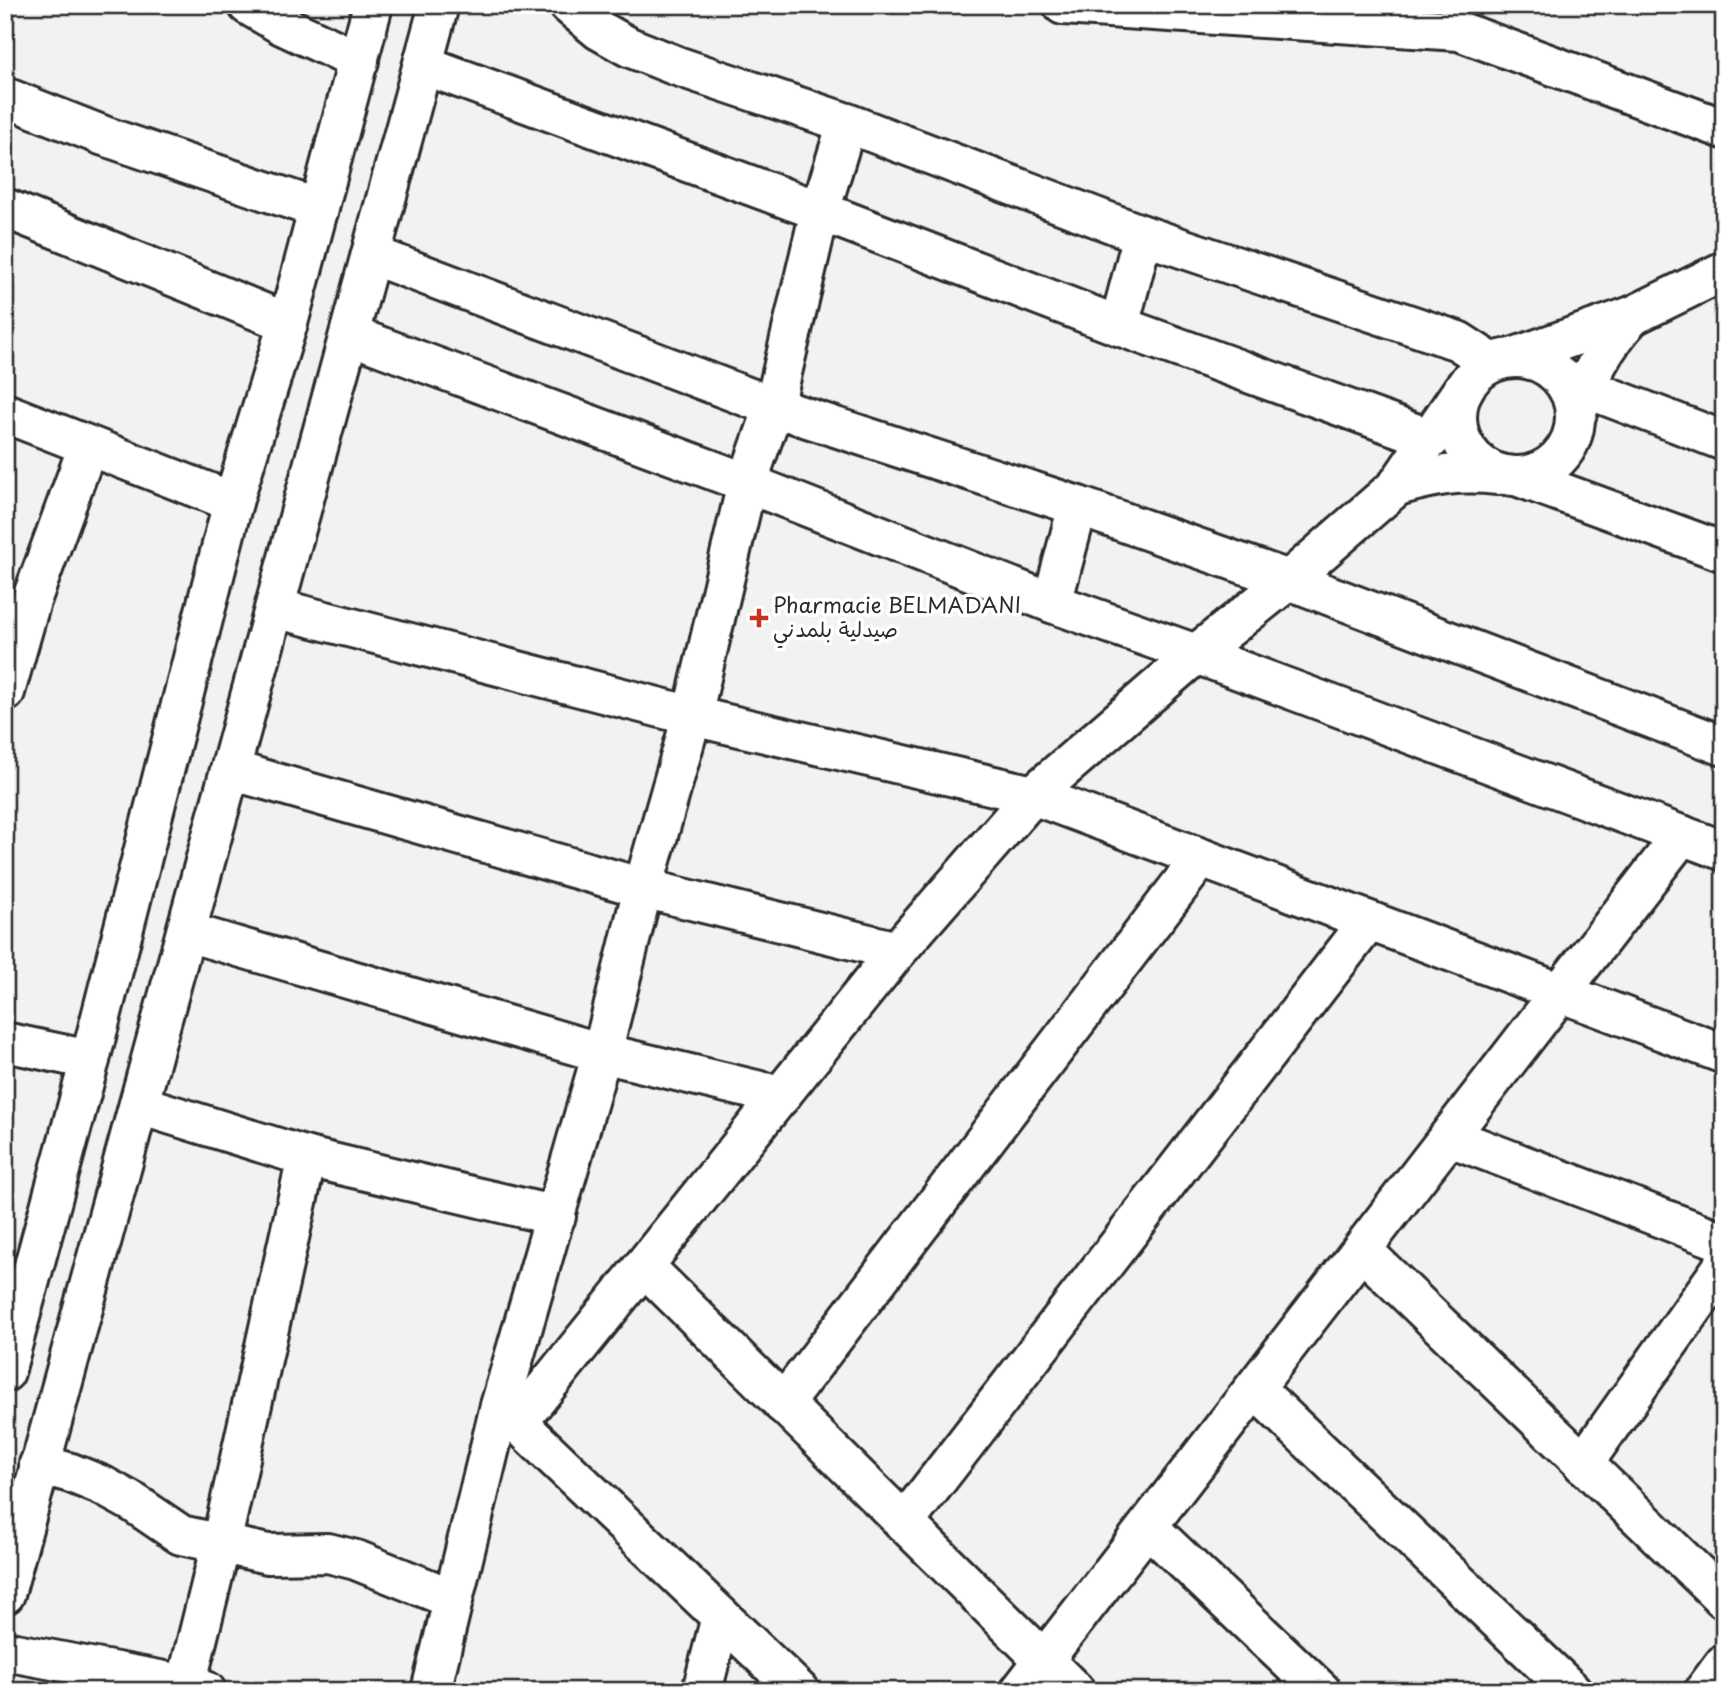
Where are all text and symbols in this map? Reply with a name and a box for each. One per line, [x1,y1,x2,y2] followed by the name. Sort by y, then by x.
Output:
[773,588,1021,649] place label: Pharmacie BELMADANI صيدلية بلمدني
[751,610,767,626] marker: Pharmacie BELMADANI صيدلية بلمدني

